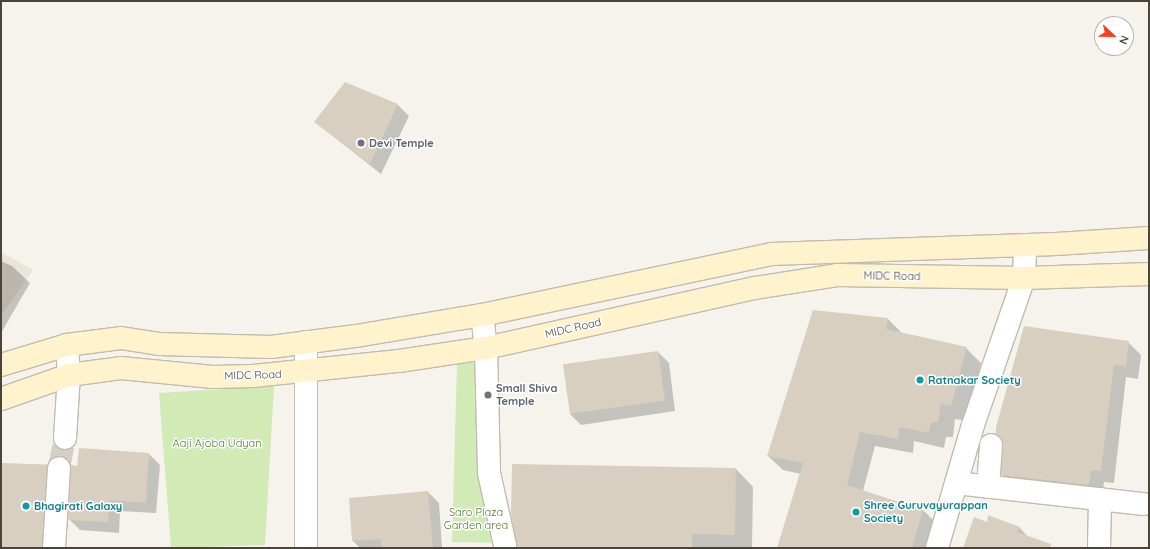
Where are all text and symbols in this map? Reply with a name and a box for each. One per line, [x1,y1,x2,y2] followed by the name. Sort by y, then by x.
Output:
[1094,16,1134,56] north arrow
[1116,34,1132,46] text: N
[369,136,434,150] place label: Devi Temple
[356,138,366,148] marker: Devi Temple
[863,269,921,283] street label: MIDC Road
[544,315,602,341] street label: MIDC Road
[224,367,282,383] street label: MIDC Road
[928,373,1021,387] place label: Ratnakar Society
[915,375,925,385] marker: Ratnakar Society
[496,382,557,408] place label: Small Shiva Temple
[483,390,493,400] marker: Small Shiva Temple
[172,436,262,450] park label: Aaji Ajoba Udyan
[34,499,122,513] place label: Bhagirati Galaxy
[864,499,988,525] place label: Shree Guruvayurappan Society
[21,501,31,511] marker: Bhagirati Galaxy
[444,506,508,532] park label: Saro Plaza Garden area
[851,507,861,517] marker: Shree Guruvayurappan Society

